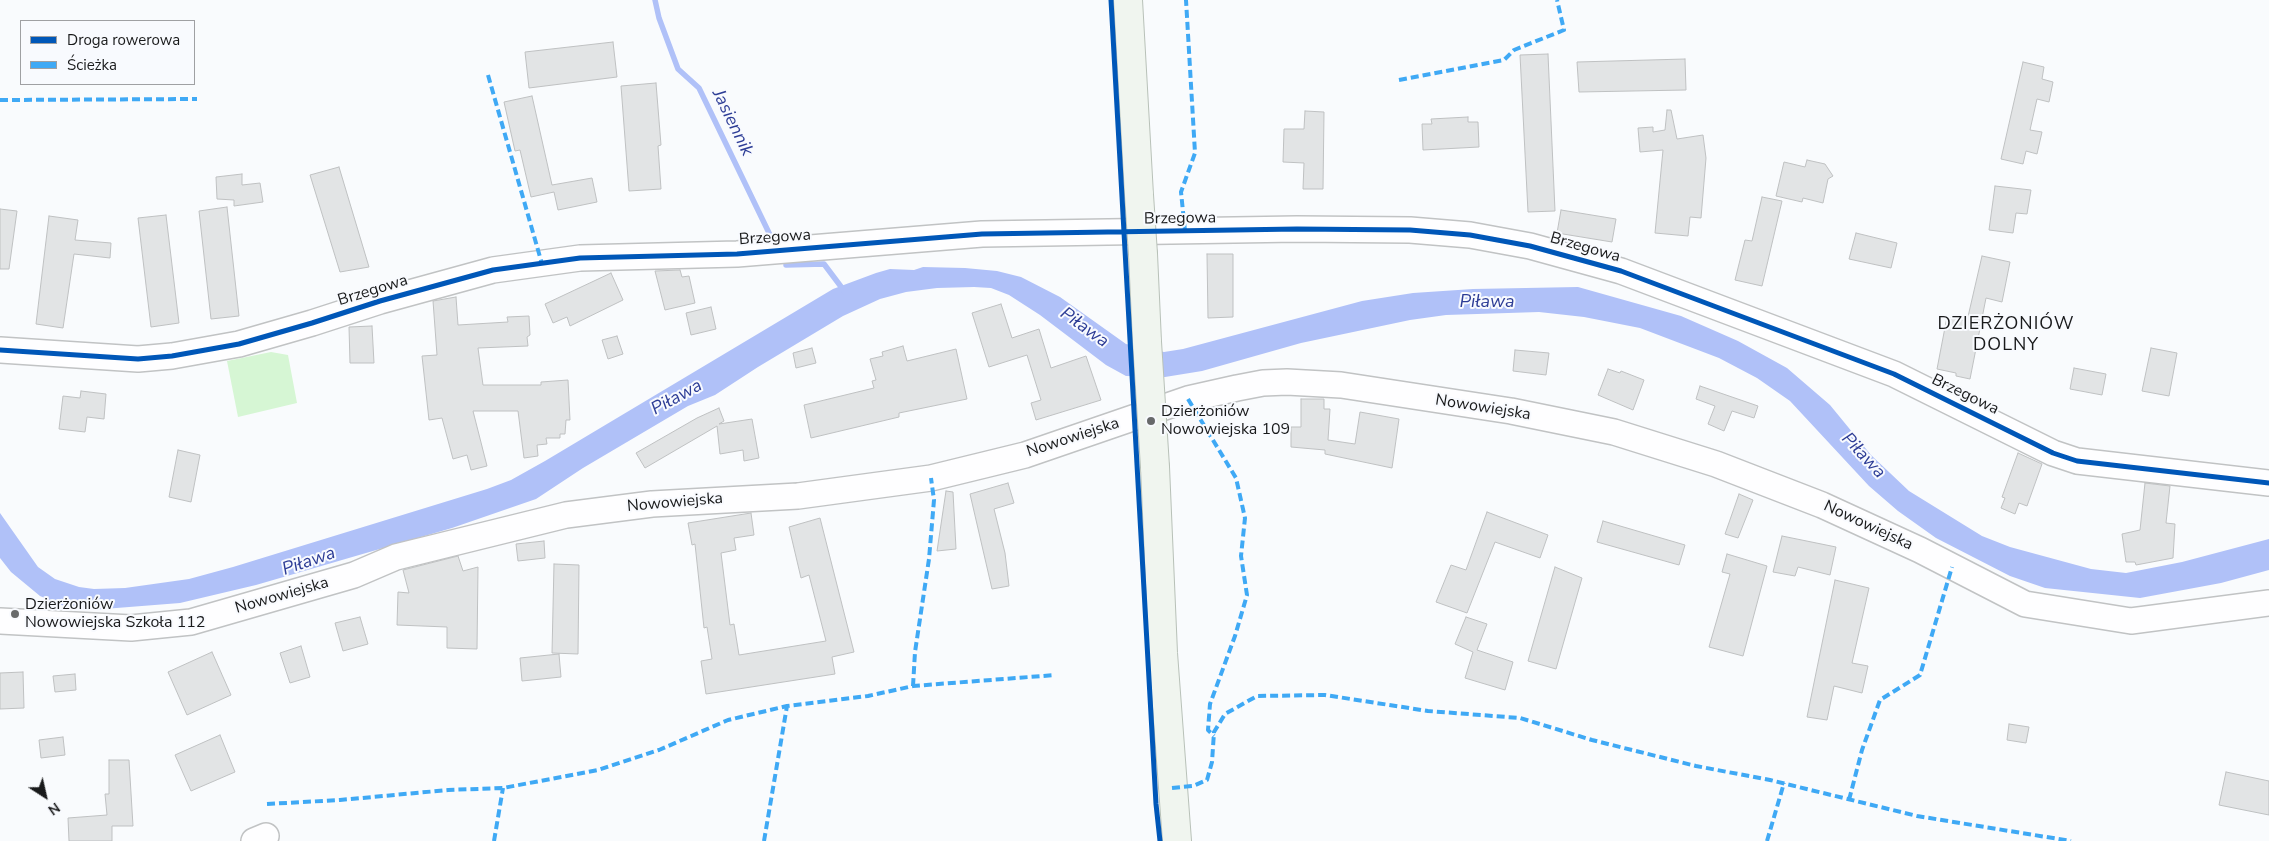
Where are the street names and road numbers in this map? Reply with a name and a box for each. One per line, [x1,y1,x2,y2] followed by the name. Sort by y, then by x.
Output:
[1144,209,1216,229] street label: Brzegowa
[738,226,812,250] street label: Brzegowa
[1548,229,1622,267] street label: Brzegowa
[336,271,410,311] street label: Brzegowa
[1928,371,2002,419] street label: Brzegowa
[1434,391,1532,425] street label: Nowowiejska
[1024,414,1122,462] street label: Nowowiejska
[626,489,724,517] street label: Nowowiejska
[1820,497,1916,555] street label: Nowowiejska
[233,574,331,618] street label: Nowowiejska

